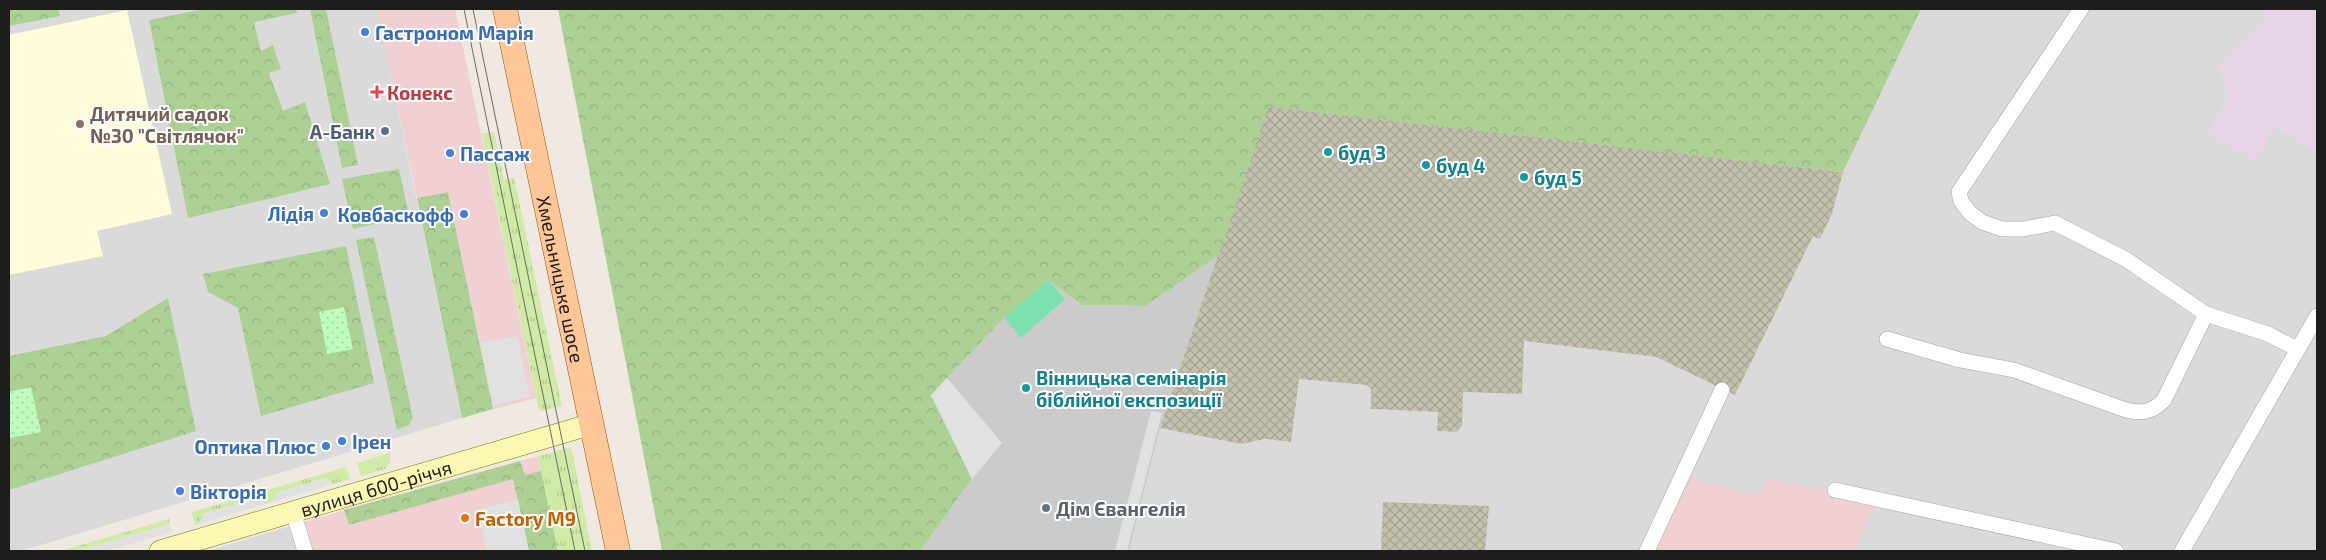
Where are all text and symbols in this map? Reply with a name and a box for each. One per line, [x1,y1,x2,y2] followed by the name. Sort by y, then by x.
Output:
[375,21,534,44] place label: Гастроном Марія
[359,26,371,38] marker: Гастроном Марія
[387,81,453,104] place label: Конекс
[371,86,383,98] marker: Конекс
[90,102,244,147] place label: Дитячий садок №30 "Світлячок"
[74,118,86,130] marker: Дитячий садок №30 "Світлячок"
[310,120,375,143] place label: А-Банк
[379,125,391,137] marker: А-Банк
[1338,141,1386,164] place label: буд 3
[460,142,530,165] place label: Пассаж
[1322,146,1334,158] marker: буд 3
[444,147,456,159] marker: Пассаж
[1436,154,1485,177] place label: буд 4
[1420,159,1432,171] marker: буд 4
[1534,166,1582,189] place label: буд 5
[1518,171,1530,183] marker: буд 5
[533,194,590,365] street label: Хмельницьке шосе
[268,202,314,225] place label: Лідія
[338,203,454,226] place label: Ковбаскофф
[318,207,330,219] marker: Лідія
[458,208,470,220] marker: Ковбаскофф
[1036,366,1226,411] place label: Вінницька семінарія біблійної експозиції
[1020,382,1032,394] marker: Вінницька семінарія біблійної експозиції
[352,430,391,453] place label: Ірен
[195,435,316,458] place label: Оптика Плюс
[336,435,348,447] marker: Ірен
[320,440,332,452] marker: Оптика Плюс
[298,454,454,521] street label: вулиця 600-річчя
[190,480,267,503] place label: Вікторія
[174,485,186,497] marker: Вікторія
[1056,497,1186,520] place label: Дім Євангелія
[1040,502,1052,514] marker: Дім Євангелія
[475,507,576,531] place label: Factory M9
[459,512,471,524] marker: Factory M9

